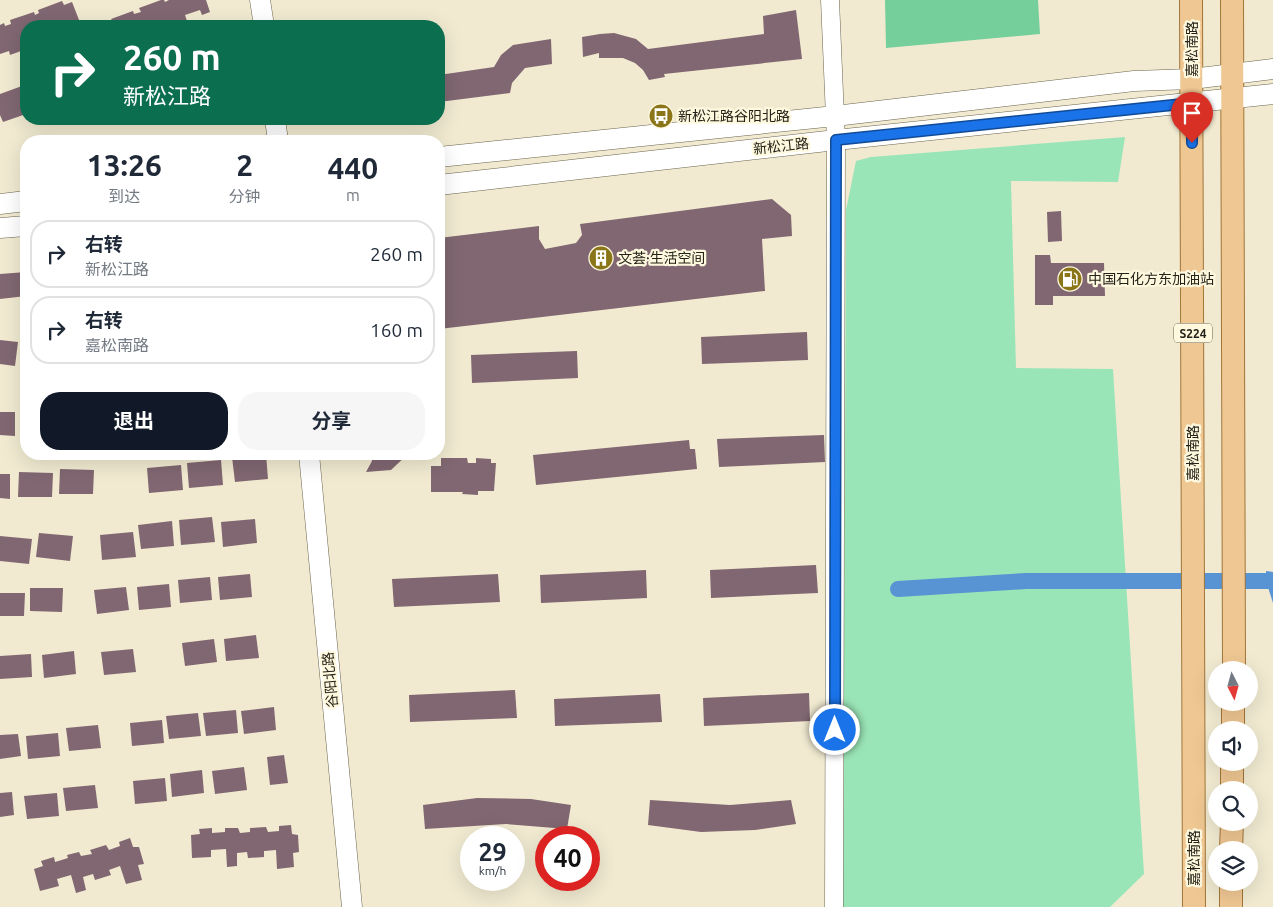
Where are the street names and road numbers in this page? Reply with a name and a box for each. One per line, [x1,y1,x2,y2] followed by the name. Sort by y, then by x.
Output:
[1184,21,1200,77] street label: 嘉松南路
[752,135,810,157] street label: 新松江路
[1174,323,1212,342] road number: S224
[1185,425,1201,481] street label: 嘉松南路
[320,651,340,709] street label: 谷阳北路
[1186,830,1202,886] street label: 嘉松南路

